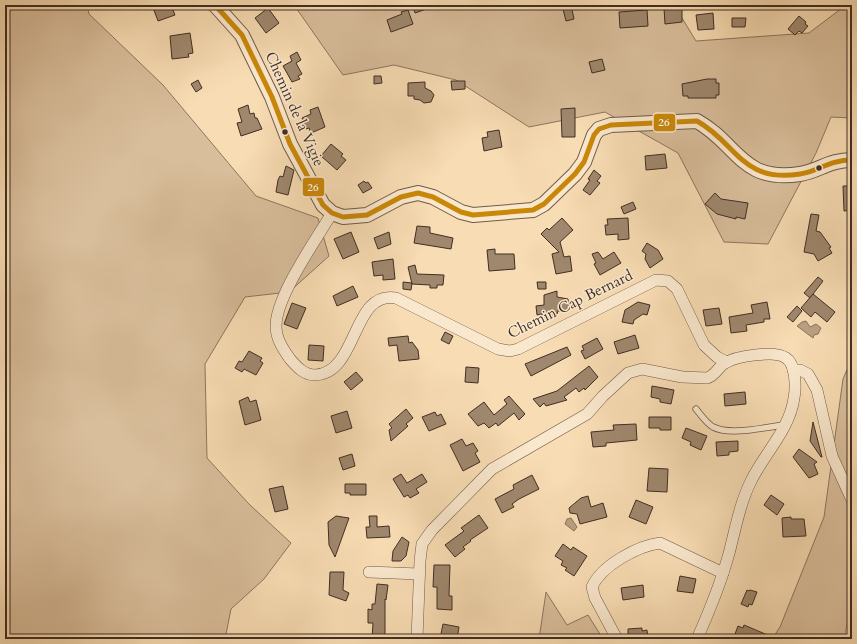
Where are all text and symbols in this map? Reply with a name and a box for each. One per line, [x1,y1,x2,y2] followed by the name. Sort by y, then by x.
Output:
[261,48,329,170] street label: Chemin de la Vigie
[653,113,676,132] line badge: 26
[658,115,670,130] text: 26
[280,127,290,137] unlabelled marker
[814,163,824,173] unlabelled marker
[302,177,325,197] line badge: 26
[307,180,319,195] text: 26
[504,265,636,343] street label: Chemin Cap Bernard

